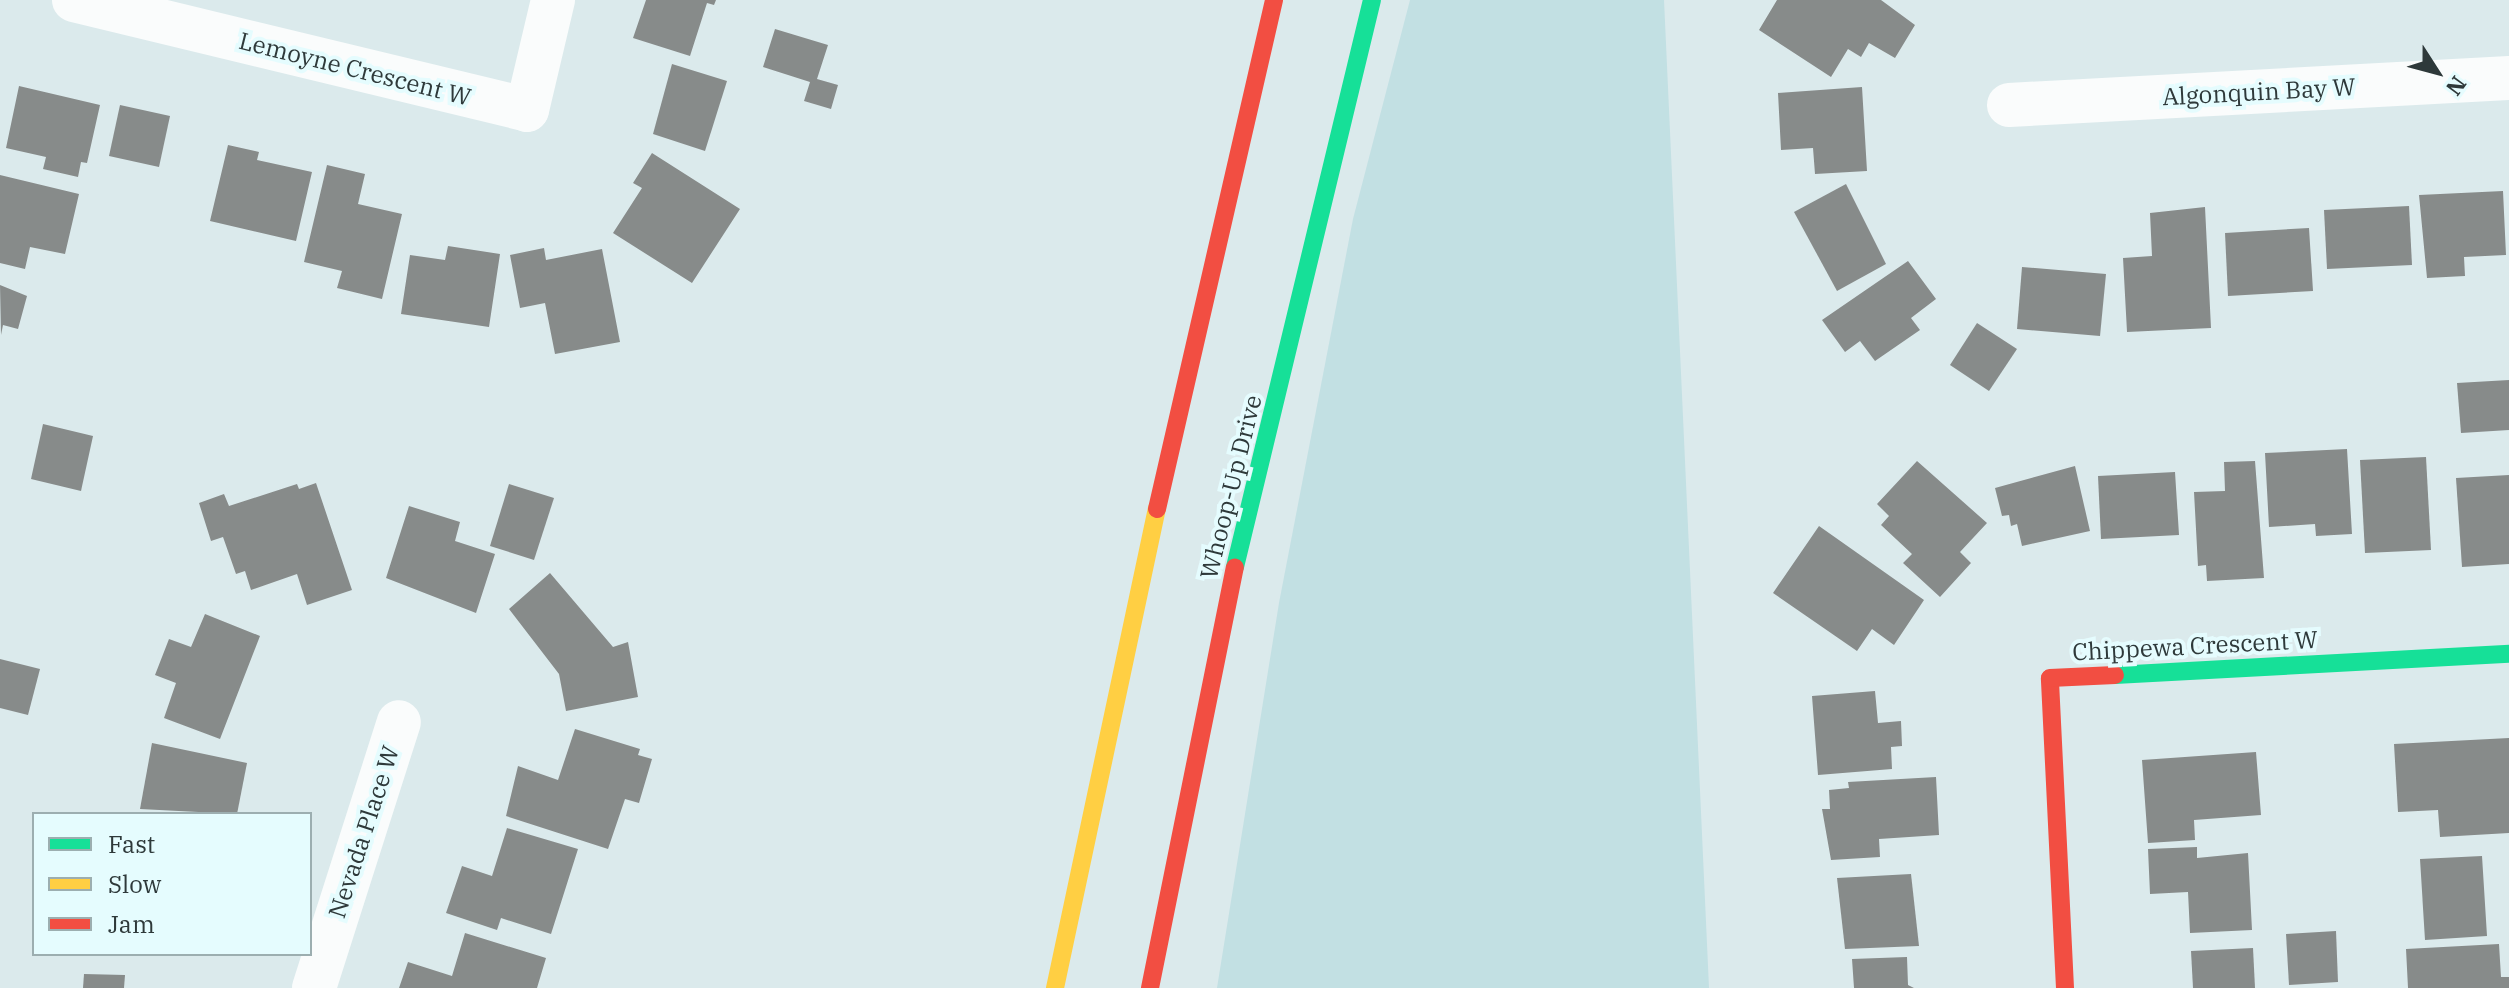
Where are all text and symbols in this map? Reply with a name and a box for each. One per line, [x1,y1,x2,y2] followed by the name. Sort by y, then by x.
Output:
[236,26,474,112] street label: Lemoyne Crescent W
[2397,32,2477,112] north arrow
[2440,71,2474,102] text: N
[2162,73,2356,111] street label: Algonquin Bay W
[1194,392,1268,582] street label: Whoop-Up Drive
[2072,625,2318,667] street label: Chippewa Crescent W
[323,742,405,922] street label: Nevada Place W
[32,812,312,956] legend
[108,828,155,860] text: Fast
[108,868,161,900] text: Slow
[108,908,155,940] text: Jam

